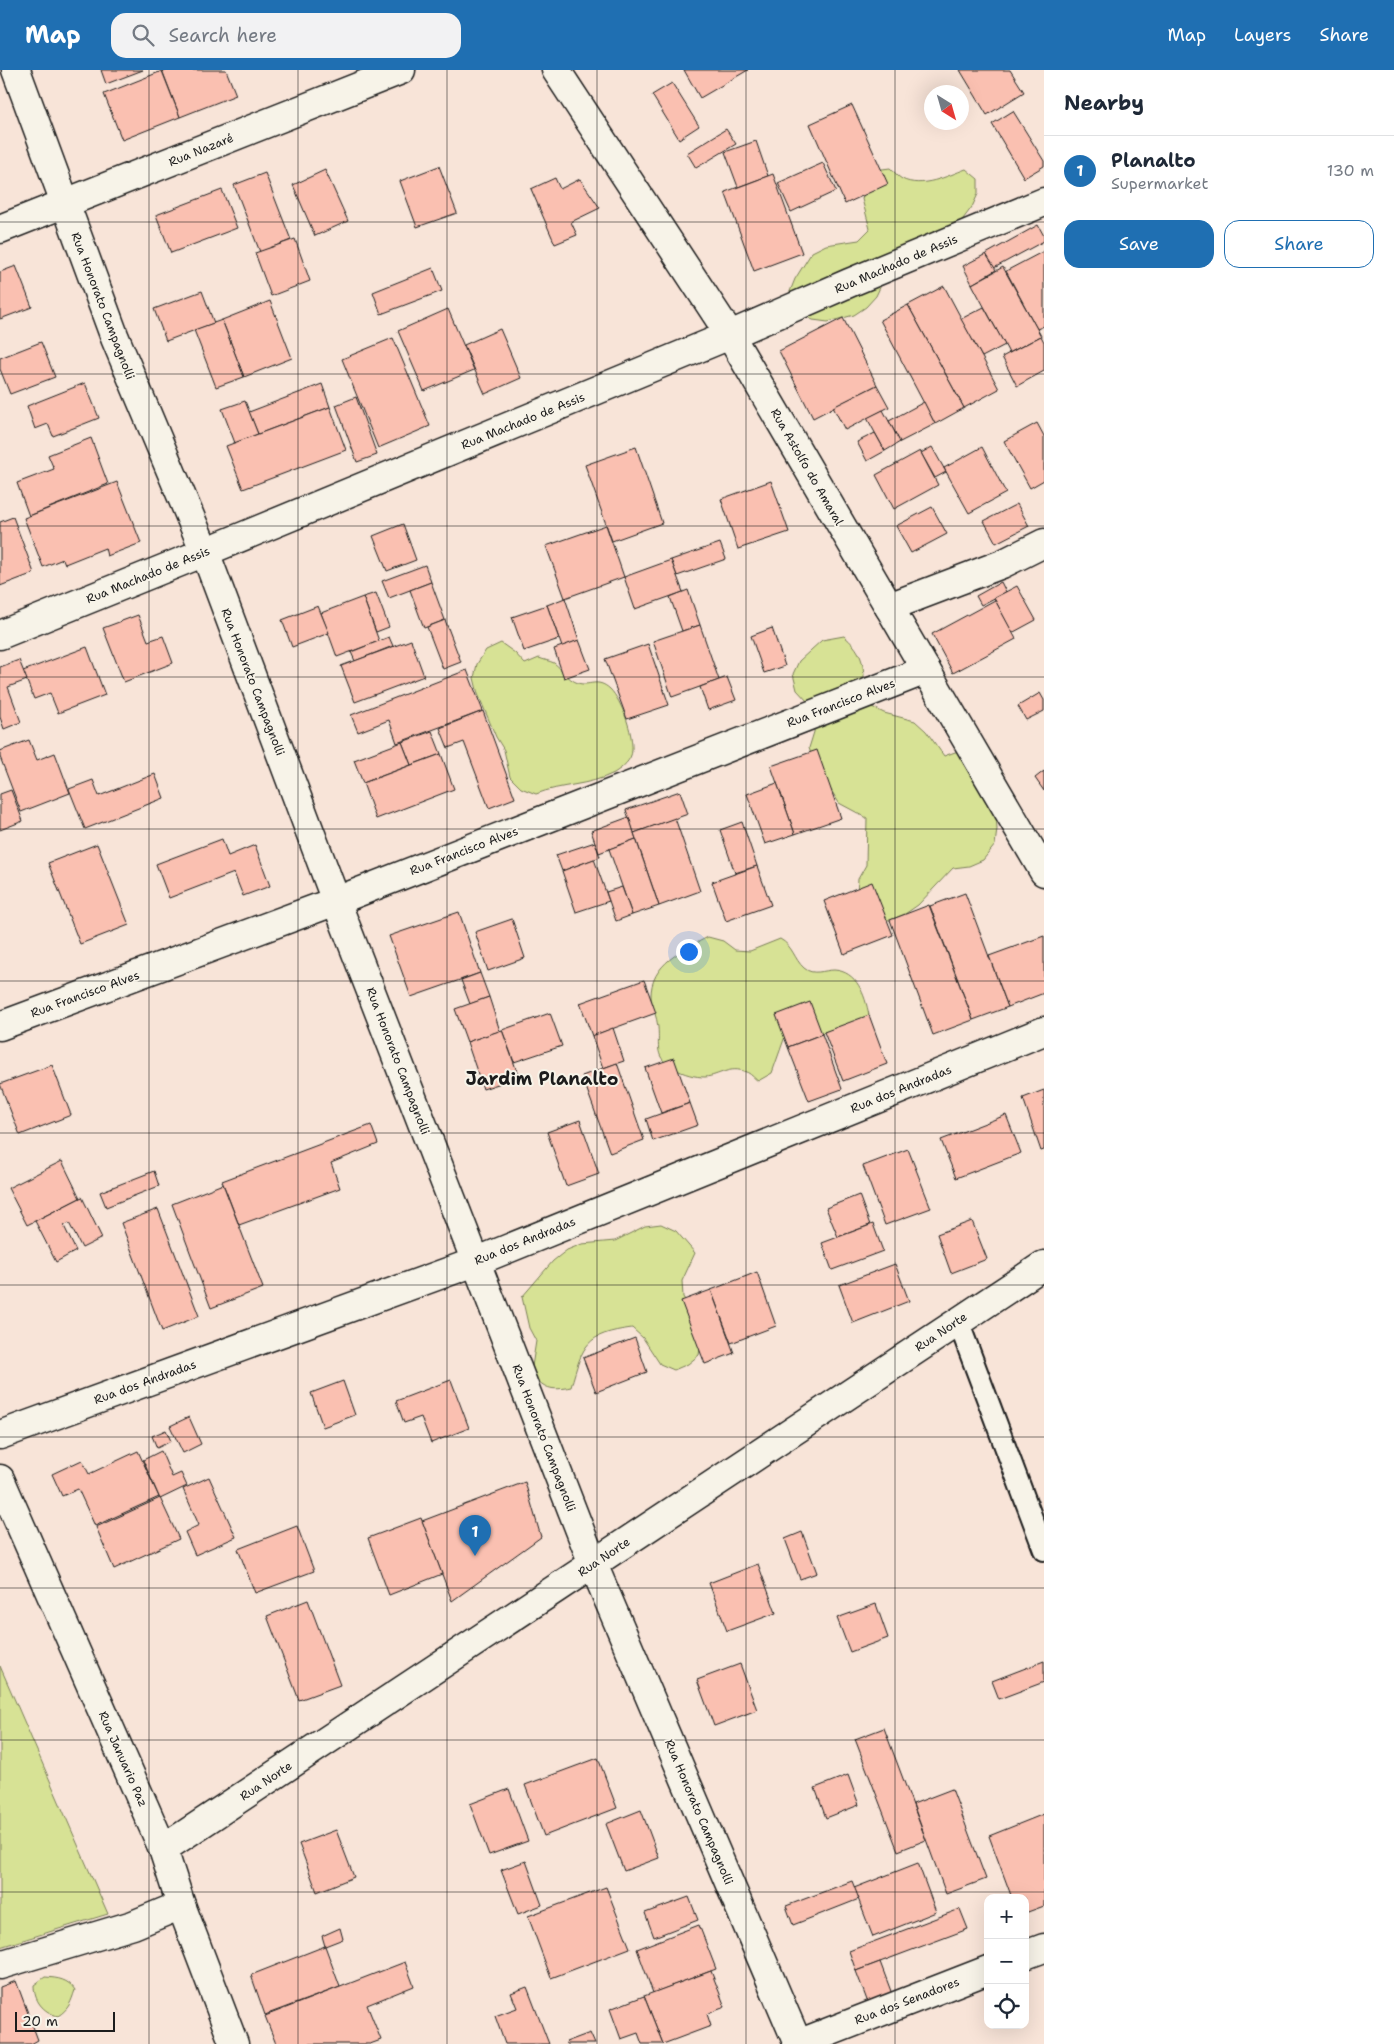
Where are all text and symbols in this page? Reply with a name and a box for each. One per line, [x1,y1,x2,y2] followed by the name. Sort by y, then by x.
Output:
[111,13,461,58] search box
[25,19,81,51] text: Map
[129,21,157,49] icon: search
[169,23,277,48] text: Search here
[1168,23,1206,47] text: Map
[1234,23,1291,47] text: Layers
[1319,23,1369,47] text: Share
[924,85,969,130] north arrow
[1064,89,1144,117] text: Nearby
[166,130,236,170] street label: Rua Nazaré
[1111,148,1196,173] text: Planalto
[1076,160,1084,181] text: 1
[1327,160,1374,181] text: 130 m
[1111,173,1208,194] text: Supermarket
[1064,220,1214,268] button: Save
[1224,220,1374,268] button: Share
[67,230,139,382] street label: Rua Honorato Campagnolli
[832,231,960,297] street label: Rua Machado de Assis
[459,389,587,453] street label: Rua Machado de Assis
[767,406,847,529] street label: Rua Astolfo do Amaral
[84,543,212,607] street label: Rua Machado de Assis
[217,606,289,758] street label: Rua Honorato Campagnolli
[785,675,898,731] street label: Rua Francisco Alves
[408,823,521,879] street label: Rua Francisco Alves
[676,939,702,965] your location
[28,967,142,1021] street label: Rua Francisco Alves
[362,985,434,1137] street label: Rua Honorato Campagnolli
[848,1061,954,1117] street label: Rua dos Andradas
[465,1067,619,1091] district label: Jardim Planalto
[472,1213,578,1269] street label: Rua dos Andradas
[912,1309,970,1355] street label: Rua Norte
[92,1356,198,1408] street label: Rua dos Andradas
[508,1362,580,1514] street label: Rua Honorato Campagnolli
[459,1515,491,1556] pin: 1
[575,1534,633,1580] street label: Rua Norte
[95,1709,151,1809] street label: Rua Januario Paz
[661,1737,737,1887] street label: Rua Honorato Campagnolli
[237,1758,295,1804] street label: Rua Norte
[984,1894,1029,2029] map controls
[984,1894,1029,1939] button: +
[984,1939,1029,1984] button: −
[852,1974,962,2028] street label: Rua dos Senadores
[984,1984,1029,2029] button: locate
[15,2009,115,2032] scale bar
[22,2012,58,2030] text: 20 m

